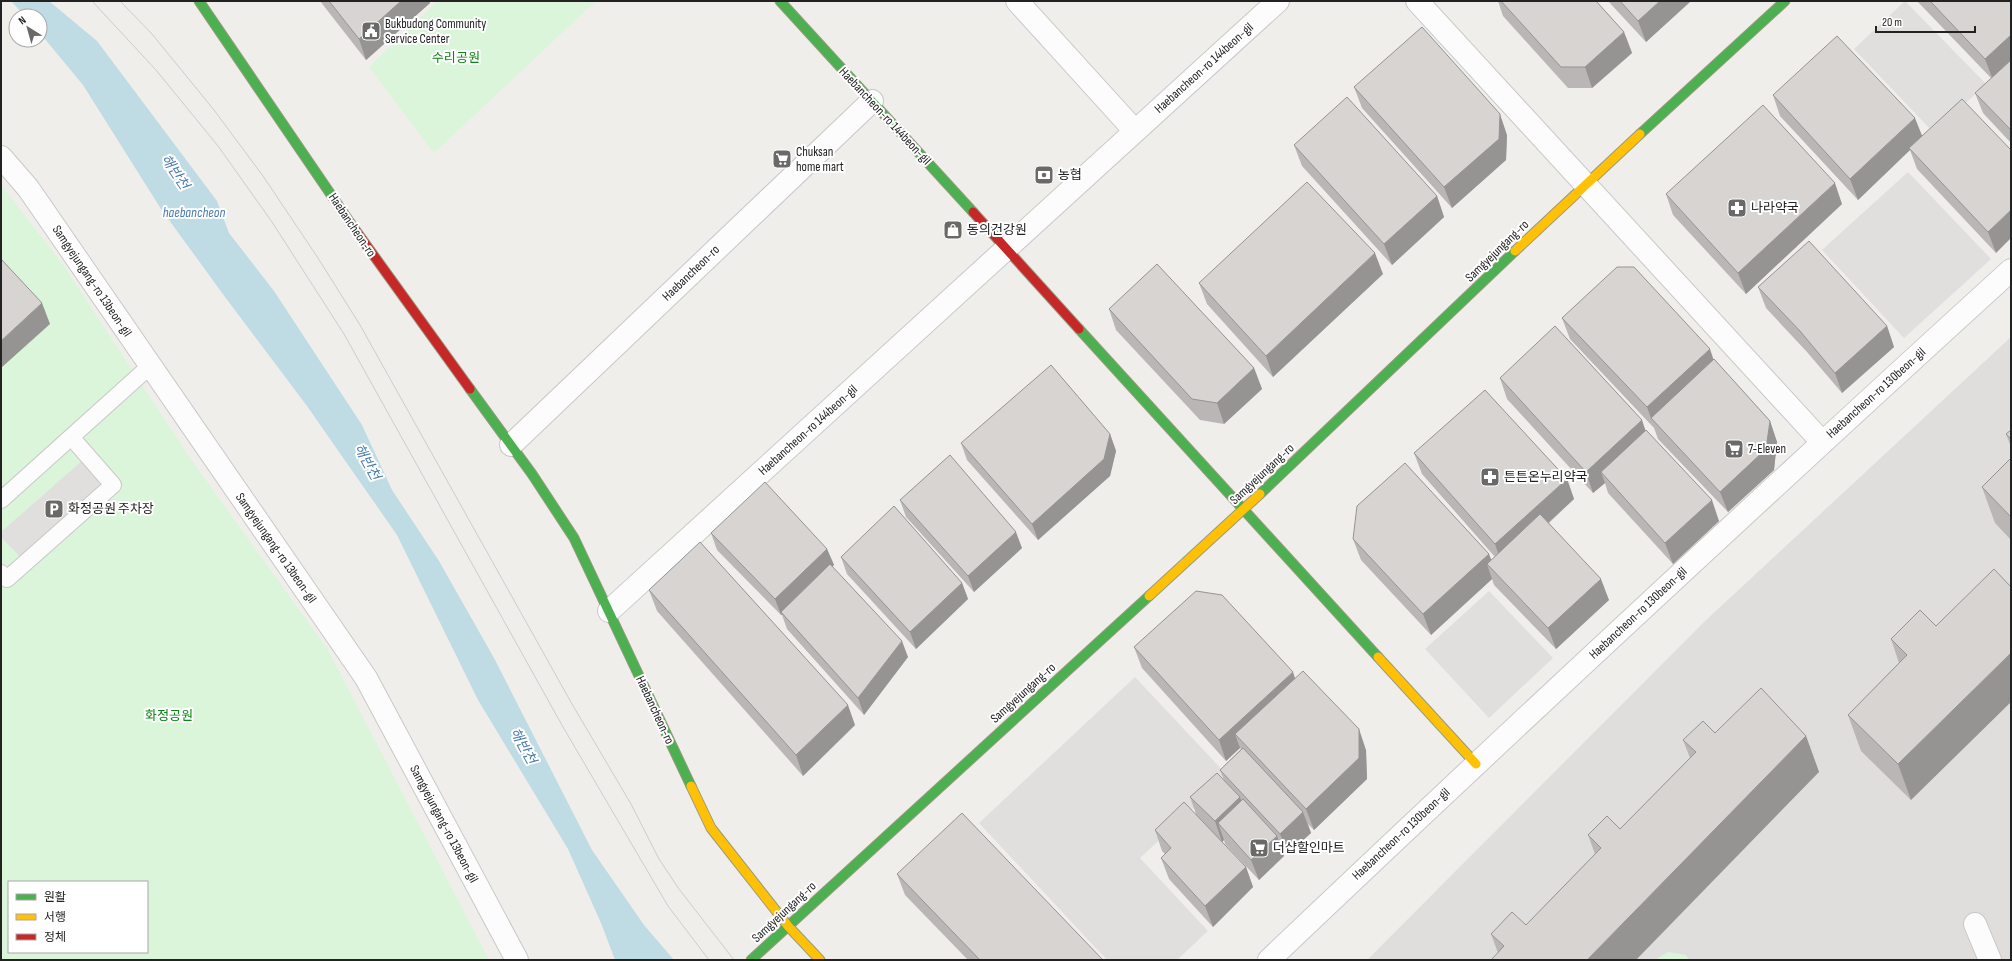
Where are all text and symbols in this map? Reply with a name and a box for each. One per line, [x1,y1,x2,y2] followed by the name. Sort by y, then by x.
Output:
[8,8,48,48] north arrow
[1876,8,1975,34] scale bar
[16,13,29,27] text: N
[1882,15,1902,30] text: 20 m
[385,16,486,47] place label: Bukbudong Community Service Center
[1151,19,1257,117] street label: Haebancheon-ro 144beon-gil
[360,20,382,42] public building icon: Bukbudong Community Service Center
[432,50,480,66] park label: 수리공원
[836,64,934,168] street label: Haebancheon-ro 144beon-gil
[796,144,844,175] place label: Chuksan home mart
[771,148,793,170] supermarket icon: Chuksan home mart
[157,151,193,194] water label: 해반천
[1033,164,1055,186] bank icon: 농협
[1058,167,1082,183] place label: 농협
[325,190,379,260] street label: Haebancheon-ro
[1726,197,1748,219] pharmacy icon: 나라약국
[1751,200,1799,216] place label: 나라약국
[163,204,225,221] water label: haebancheon
[1462,217,1532,285] street label: Samgyejungang-ro
[942,219,964,241] shop icon: 동의건강원
[49,222,135,340] street label: Samgyejungang-ro 13beon-gil
[967,222,1027,238] place label: 동의건강원
[659,242,723,304] street label: Haebancheon-ro
[1823,344,1929,442] street label: Haebancheon-ro 130beon-gil
[755,381,861,479] street label: Haebancheon-ro 144beon-gil
[1723,438,1745,460] supermarket icon: 7-Eleven
[1227,440,1297,508] street label: Samgyejungang-ro
[350,441,384,484] water label: 해반천
[1748,441,1786,457] place label: 7-Eleven
[1479,466,1501,488] pharmacy icon: 튼튼온누리약국
[1504,469,1588,485] place label: 튼튼온누리약국
[232,490,320,606] street label: Samgyejungang-ro 13beon-gil
[43,498,65,520] parking icon: 화정공원 주차장
[68,501,154,517] place label: 화정공원 주차장
[1586,564,1690,662] street label: Haebancheon-ro 130beon-gil
[987,660,1059,726] street label: Samgyejungang-ro
[632,673,678,747] street label: Haebancheon-ro
[145,708,193,724] park label: 화정공원
[506,725,540,768] water label: 해반천
[406,762,482,886] street label: Samgyejungang-ro 13beon-gil
[1349,785,1453,883] street label: Haebancheon-ro 130beon-gil
[1248,837,1270,859] supermarket icon: 더샵할인마트
[1273,840,1345,856] place label: 더샵할인마트
[749,878,819,946] street label: Samgyejungang-ro
[8,881,148,953] legend
[44,890,66,905] text: 원활
[44,910,66,925] text: 서행
[44,930,66,945] text: 정체

